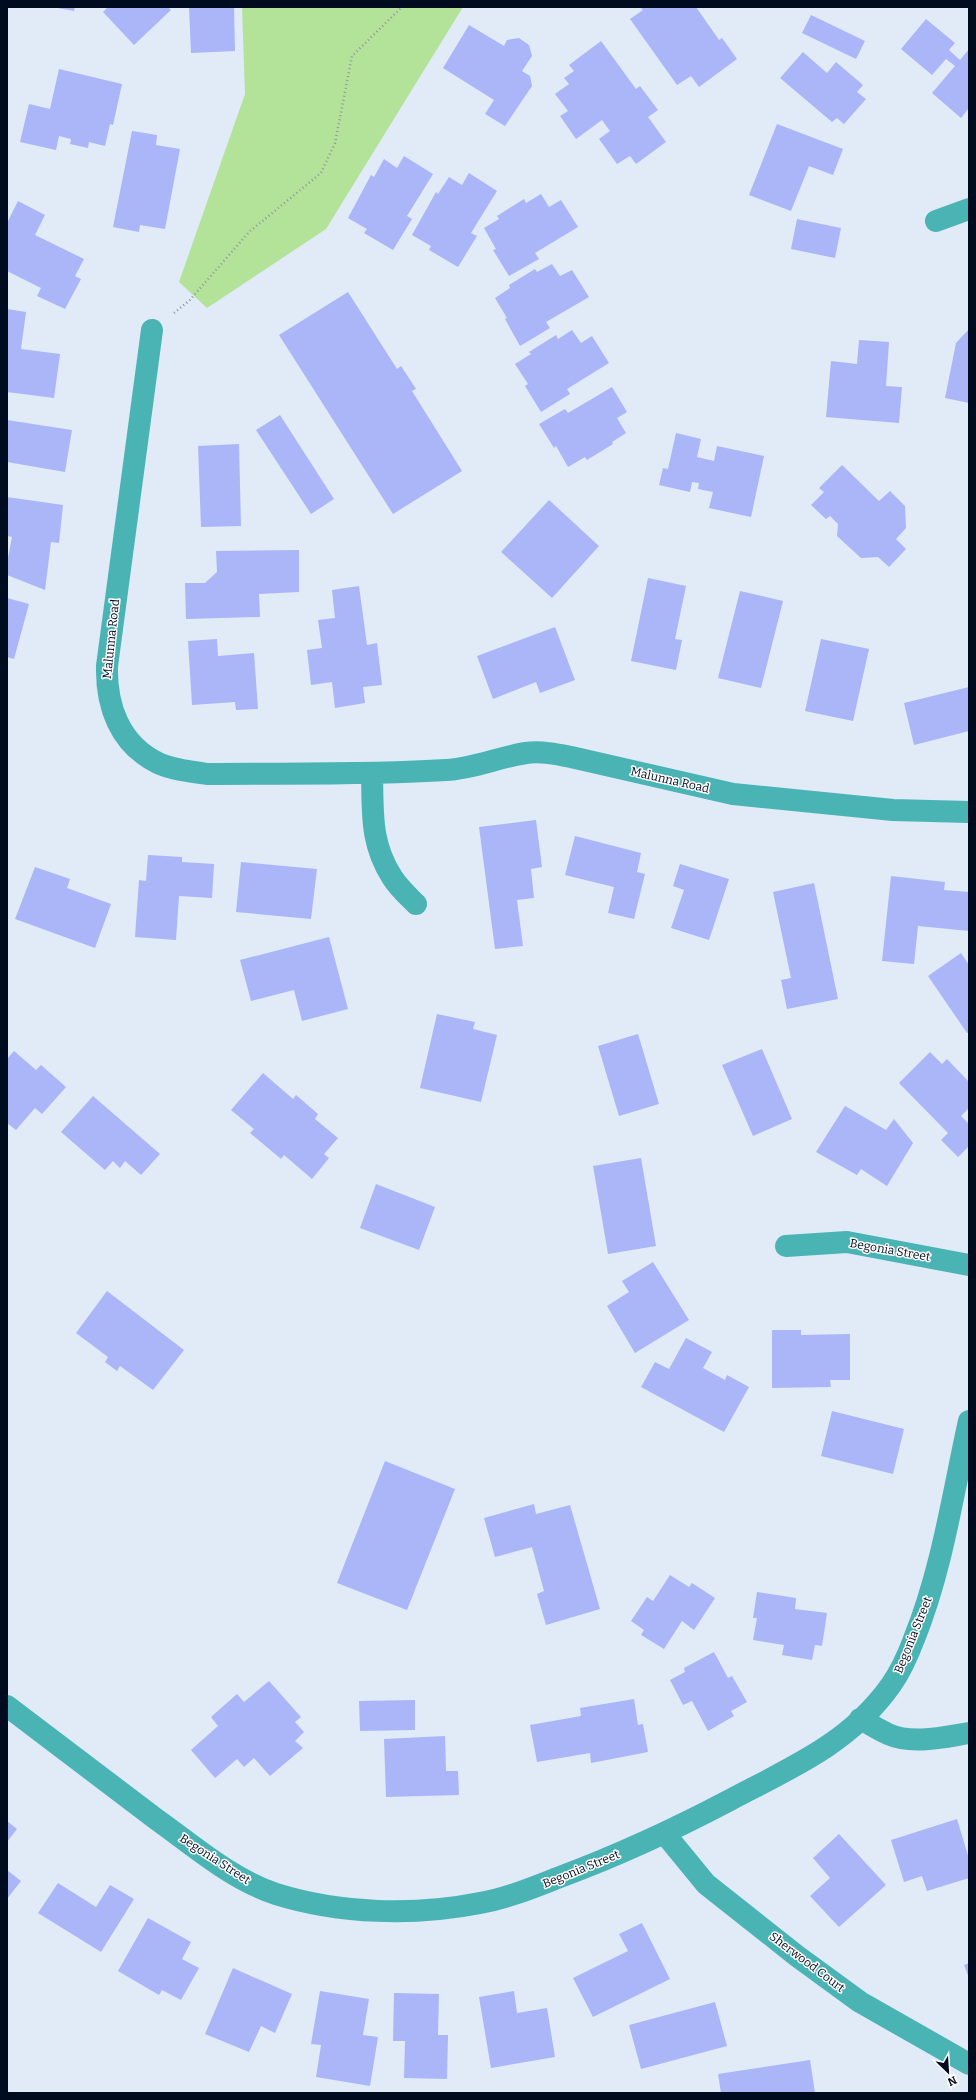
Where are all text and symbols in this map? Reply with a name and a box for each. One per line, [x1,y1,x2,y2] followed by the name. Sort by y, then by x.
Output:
[100,598,122,680] street label: Malunna Road
[629,764,711,796] street label: Malunna Road
[849,1236,932,1264] street label: Begonia Street
[891,1594,935,1675] street label: Begonia Street
[177,1831,254,1887] street label: Begonia Street
[541,1847,622,1891] street label: Begonia Street
[767,1929,848,1995] street label: Sherwood Court
[928,2052,968,2092] north arrow
[945,2073,959,2089] text: N

